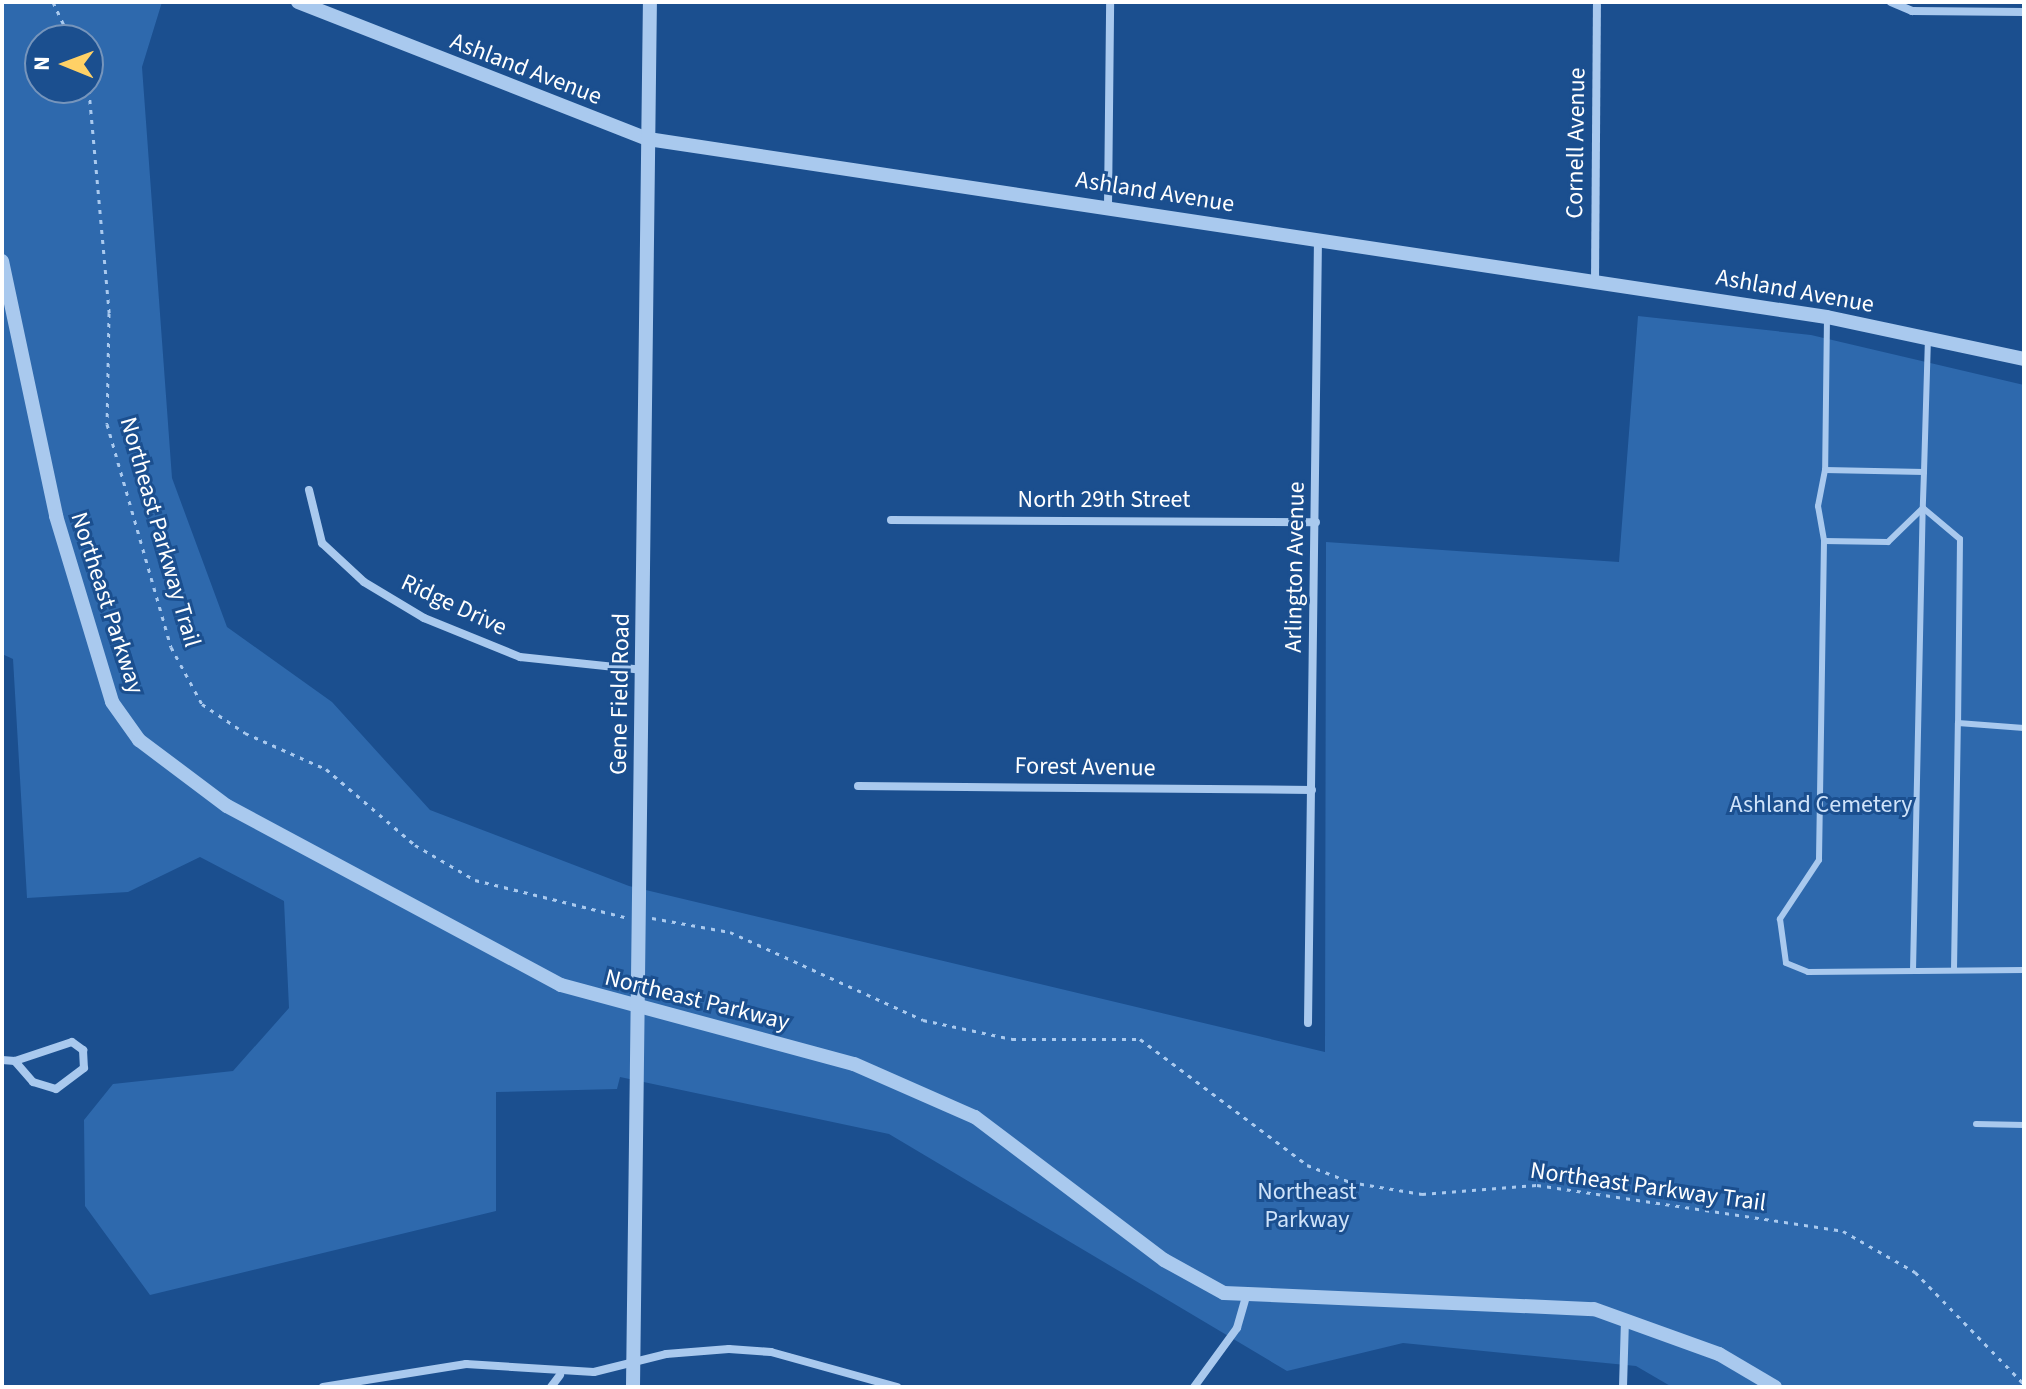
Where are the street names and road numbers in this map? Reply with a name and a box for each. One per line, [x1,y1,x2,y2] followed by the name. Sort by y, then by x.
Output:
[446,27,606,111] street label: Ashland Avenue
[1560,67,1592,219] street label: Cornell Avenue
[1074,165,1236,219] street label: Ashland Avenue
[1714,263,1876,319] street label: Ashland Avenue
[113,414,207,650] street label: Northeast Parkway Trail
[1279,481,1311,653] street label: Arlington Avenue
[1018,486,1190,514] street label: North 29th Street
[64,508,150,698] street label: Northeast Parkway
[397,568,511,642] street label: Ridge Drive
[604,613,636,775] street label: Gene Field Road
[1014,751,1156,783] street label: Forest Avenue
[602,963,792,1037] street label: Northeast Parkway
[1528,1156,1768,1218] street label: Northeast Parkway Trail

